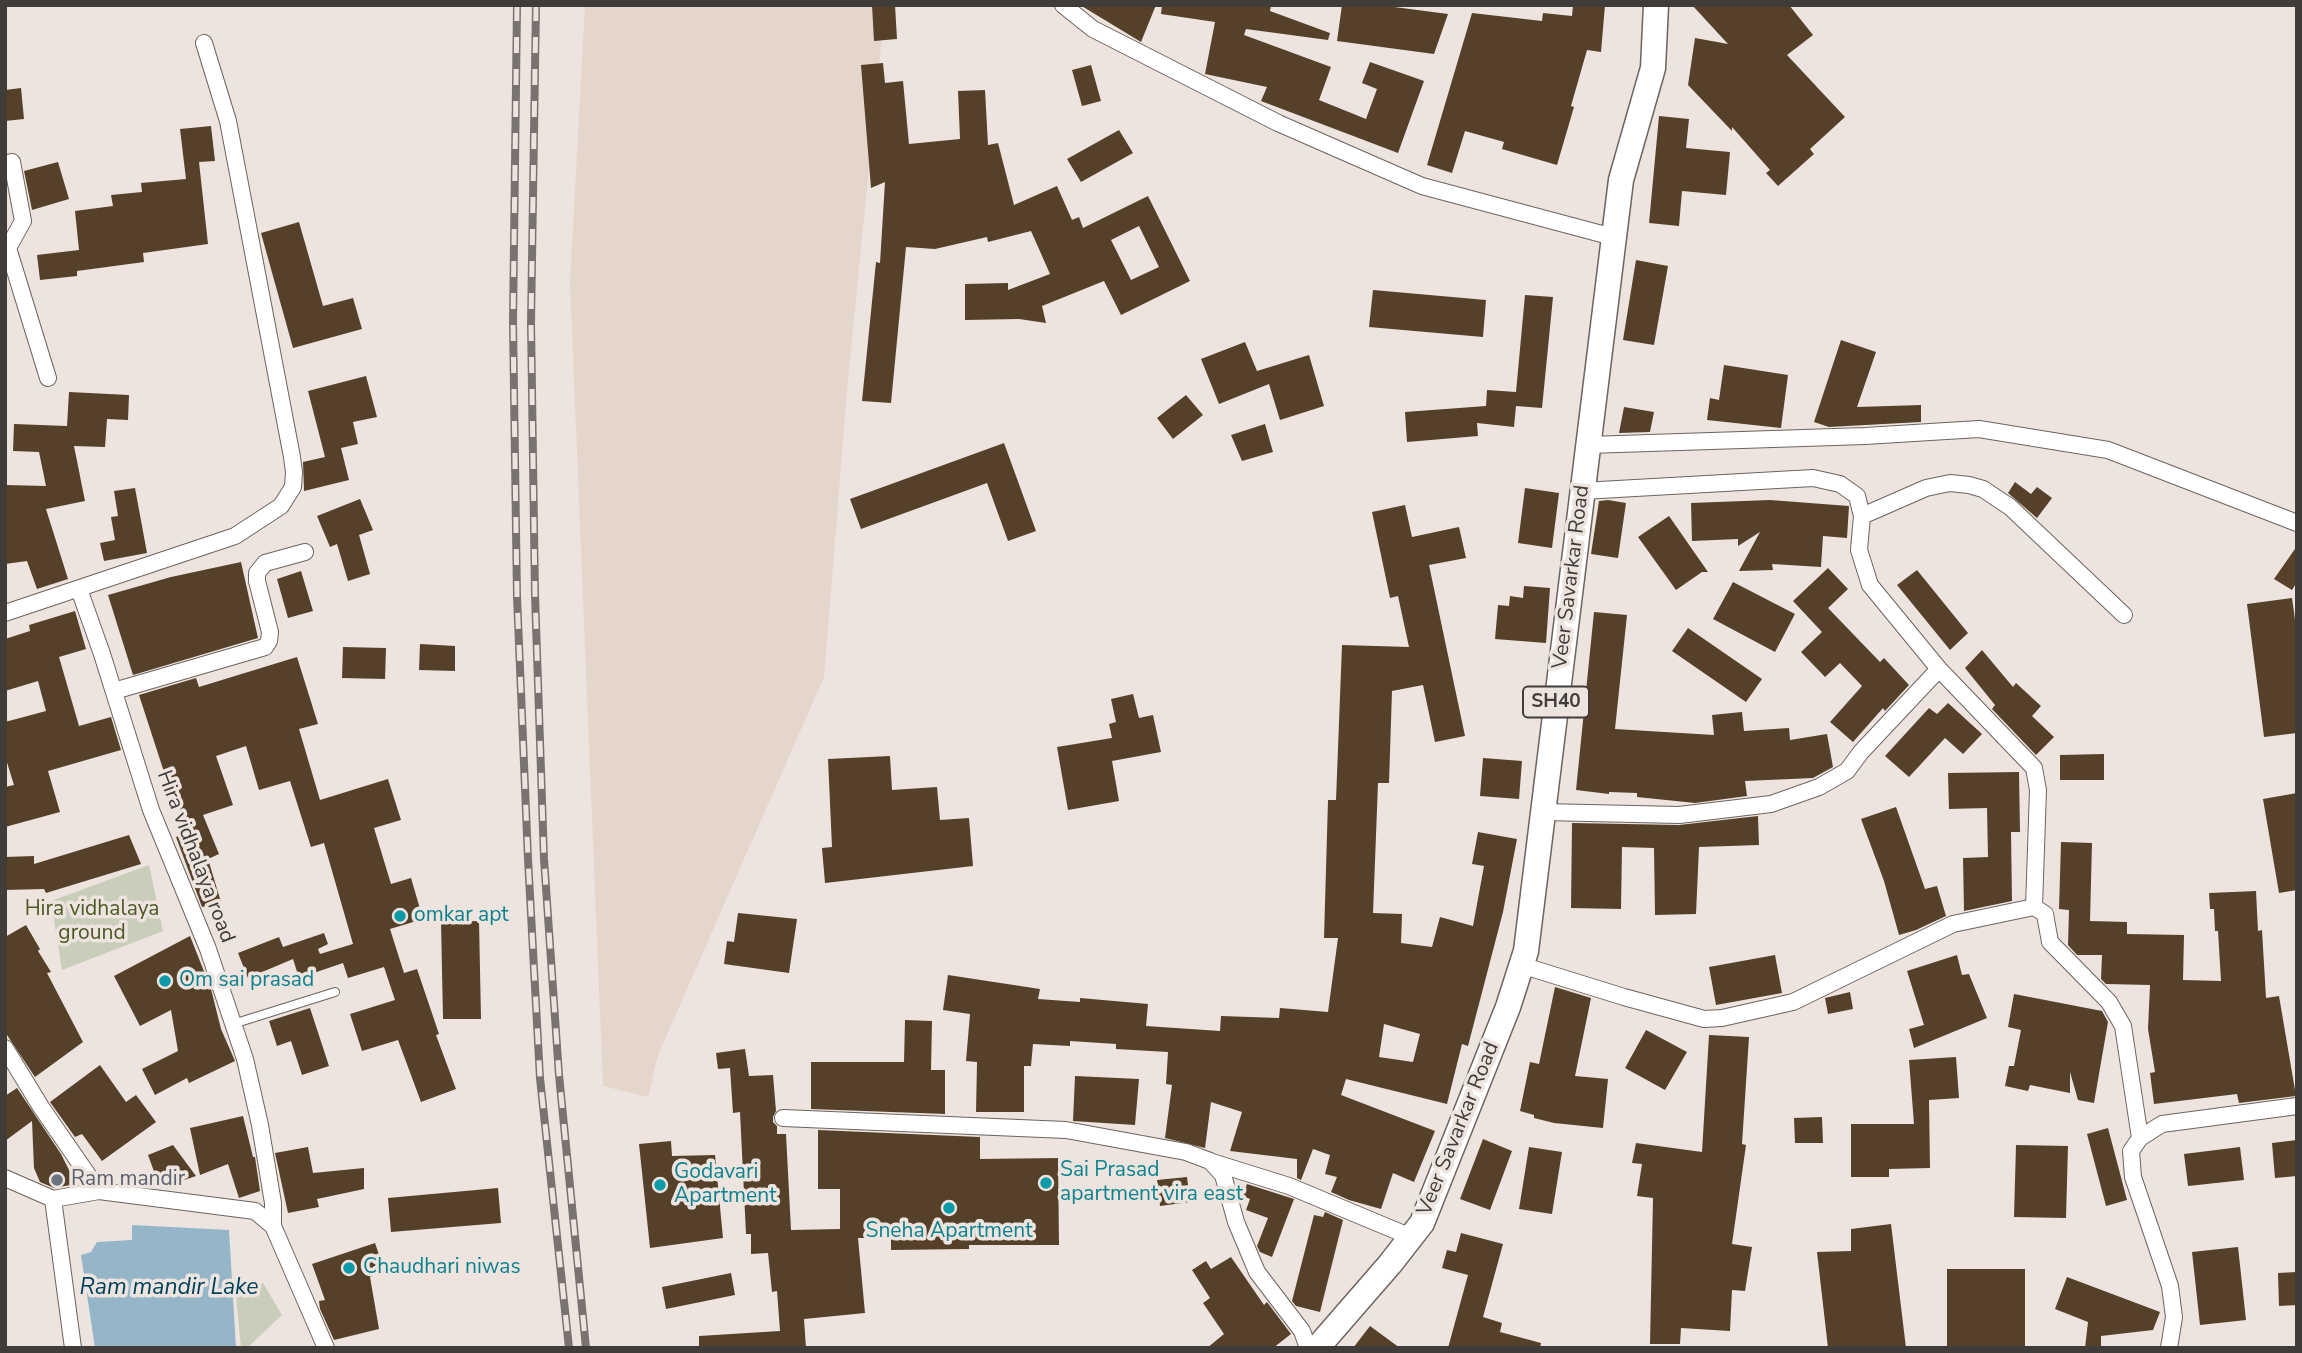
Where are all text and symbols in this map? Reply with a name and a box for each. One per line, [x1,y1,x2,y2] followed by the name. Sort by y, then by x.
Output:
[1548,484,1596,670] street label: Veer Savarkar Road
[1523,687,1589,718] road number: SH40
[151,767,239,947] street label: Hira vidhalaya road
[25,897,159,947] park label: Hira vidhalaya ground
[414,903,509,929] place label: omkar apt
[392,908,408,924] marker: omkar apt
[179,968,314,994] place label: Om sai prasad
[157,973,173,989] marker: Om sai prasad
[1413,1039,1505,1219] street label: Veer Savarkar Road
[1060,1158,1243,1208] place label: Sai Prasad apartment vira east
[674,1160,777,1210] place label: Godavari Apartment
[71,1167,185,1193] place label: Ram mandir
[49,1172,65,1188] marker: Ram mandir
[1038,1175,1054,1191] marker: Sai Prasad apartment vira east
[652,1177,668,1193] marker: Godavari Apartment
[941,1200,957,1216] marker: Sneha Apartment
[865,1219,1033,1245] place label: Sneha Apartment
[363,1255,521,1281] place label: Chaudhari niwas
[341,1260,357,1276] marker: Chaudhari niwas
[79,1274,259,1302] water label: Ram mandir Lake

